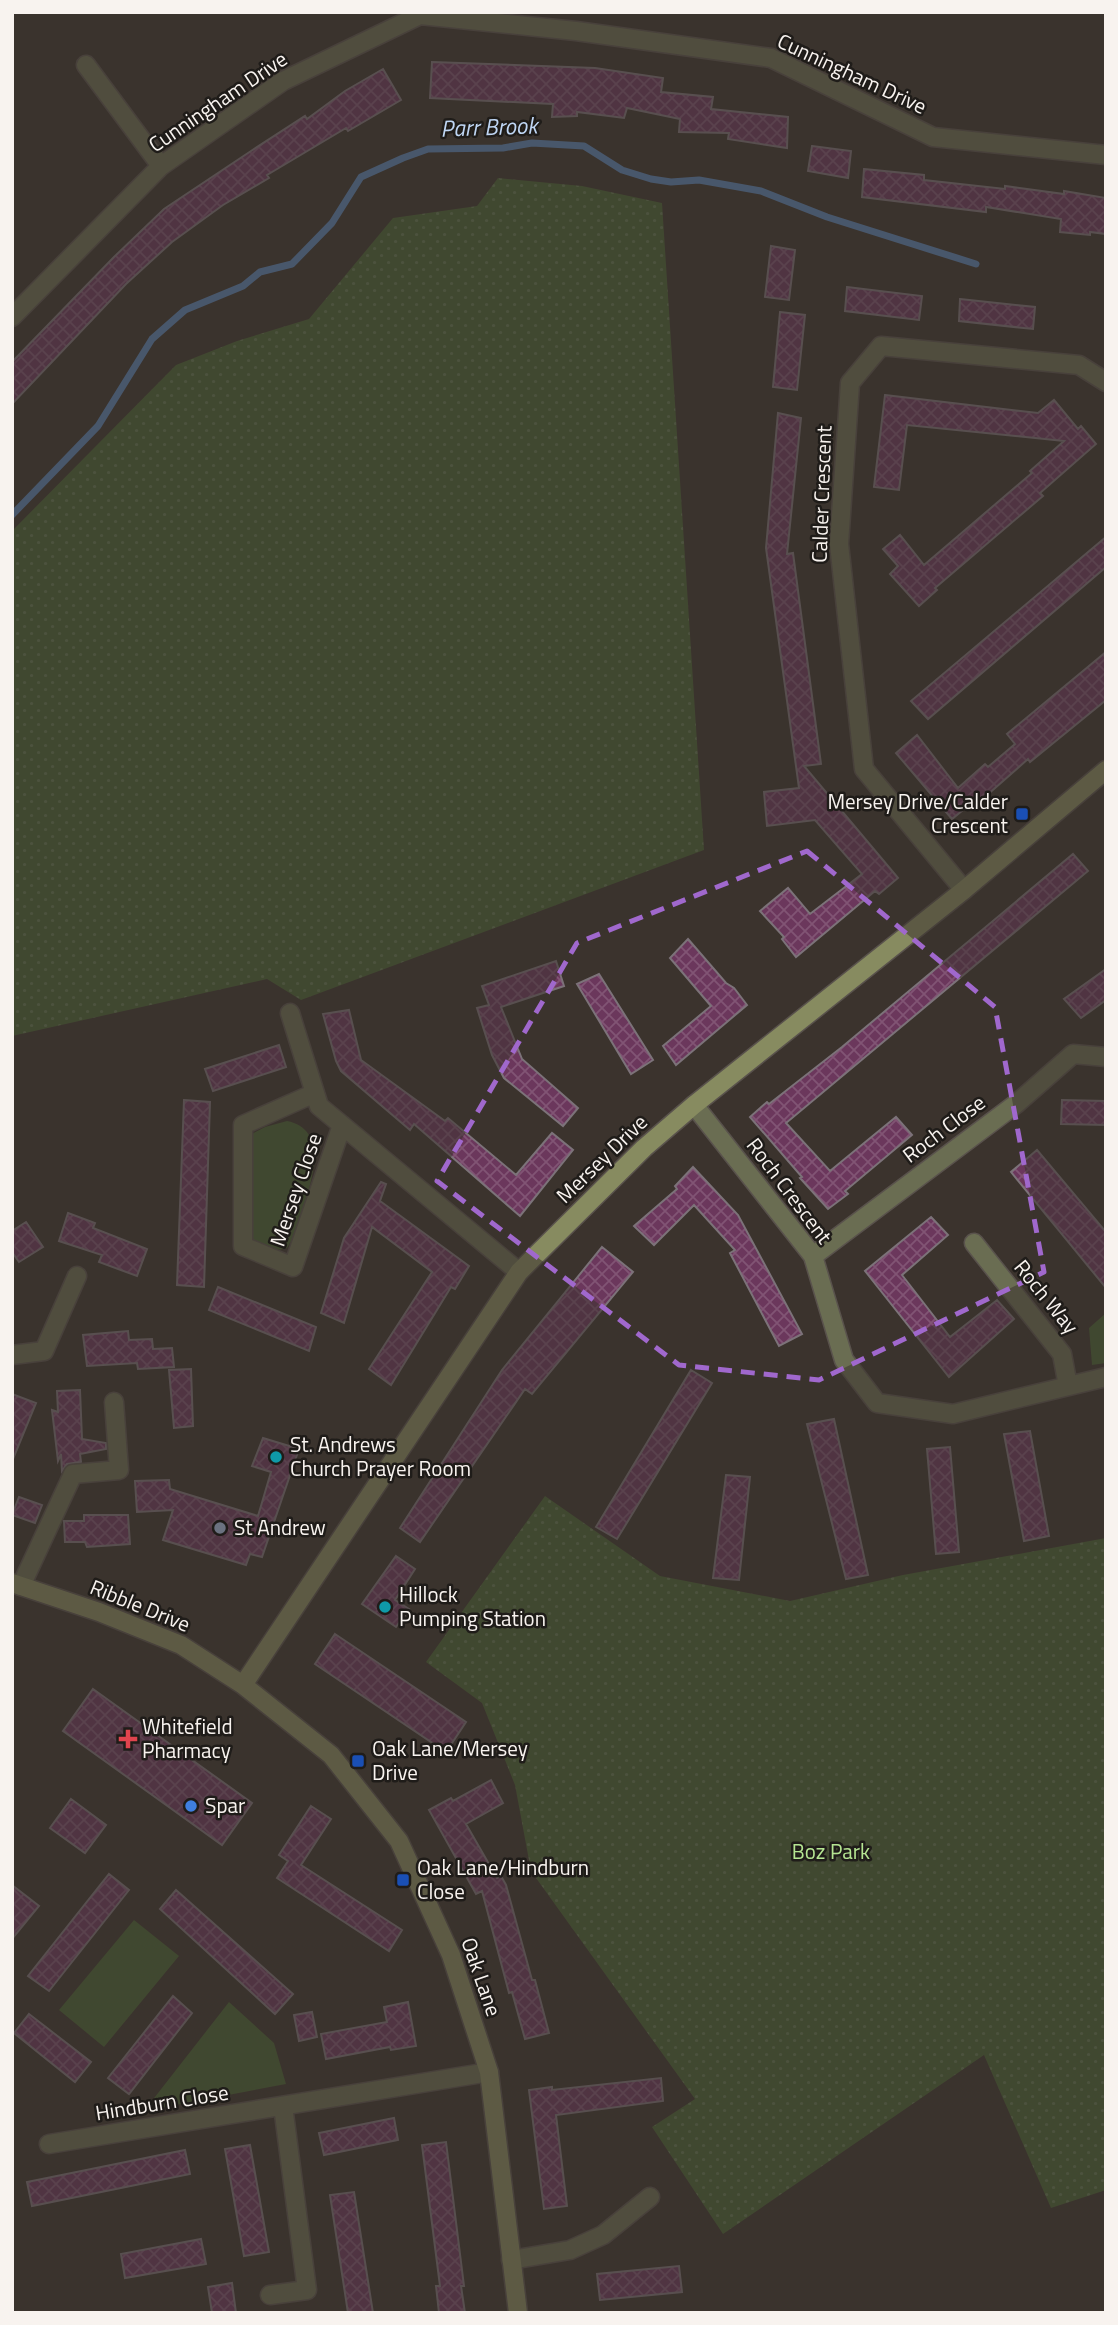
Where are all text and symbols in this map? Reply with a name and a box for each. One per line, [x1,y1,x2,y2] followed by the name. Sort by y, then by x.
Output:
[772,24,932,122] street label: Cunningham Drive
[142,43,293,160] street label: Cunningham Drive
[440,107,541,146] water label: Parr Brook
[803,424,839,563] street label: Calder Crescent
[827,785,1009,841] place label: Mersey Drive/Calder Crescent
[1014,806,1030,822] marker: Mersey Drive/Calder Crescent
[895,1086,992,1170] street label: Roch Close
[548,1106,654,1210] street label: Mersey Drive
[261,1129,329,1251] street label: Mersey Close
[739,1131,841,1251] street label: Roch Crescent
[1007,1252,1087,1341] street label: Roch Way
[290,1428,471,1484] place label: St. Andrews Church Prayer Room
[268,1449,284,1465] marker: St. Andrews Church Prayer Room
[234,1511,326,1543] place label: St Andrew
[212,1520,228,1536] marker: St Andrew
[85,1570,195,1640] street label: Ribble Drive
[399,1578,546,1634] place label: Hillock Pumping Station
[377,1599,393,1615] marker: Hillock Pumping Station
[142,1710,233,1766] place label: Whitefield Pharmacy
[120,1731,136,1747] marker: Whitefield Pharmacy
[372,1732,528,1788] place label: Oak Lane/Mersey Drive
[350,1753,366,1769] marker: Oak Lane/Mersey Drive
[205,1789,245,1821] place label: Spar
[183,1798,199,1814] marker: Spar
[792,1835,870,1867] park label: Boz Park
[417,1851,589,1907] place label: Oak Lane/Hindburn Close
[395,1872,411,1888] marker: Oak Lane/Hindburn Close
[454,1933,510,2020] street label: Oak Lane
[93,2076,231,2128] street label: Hindburn Close

